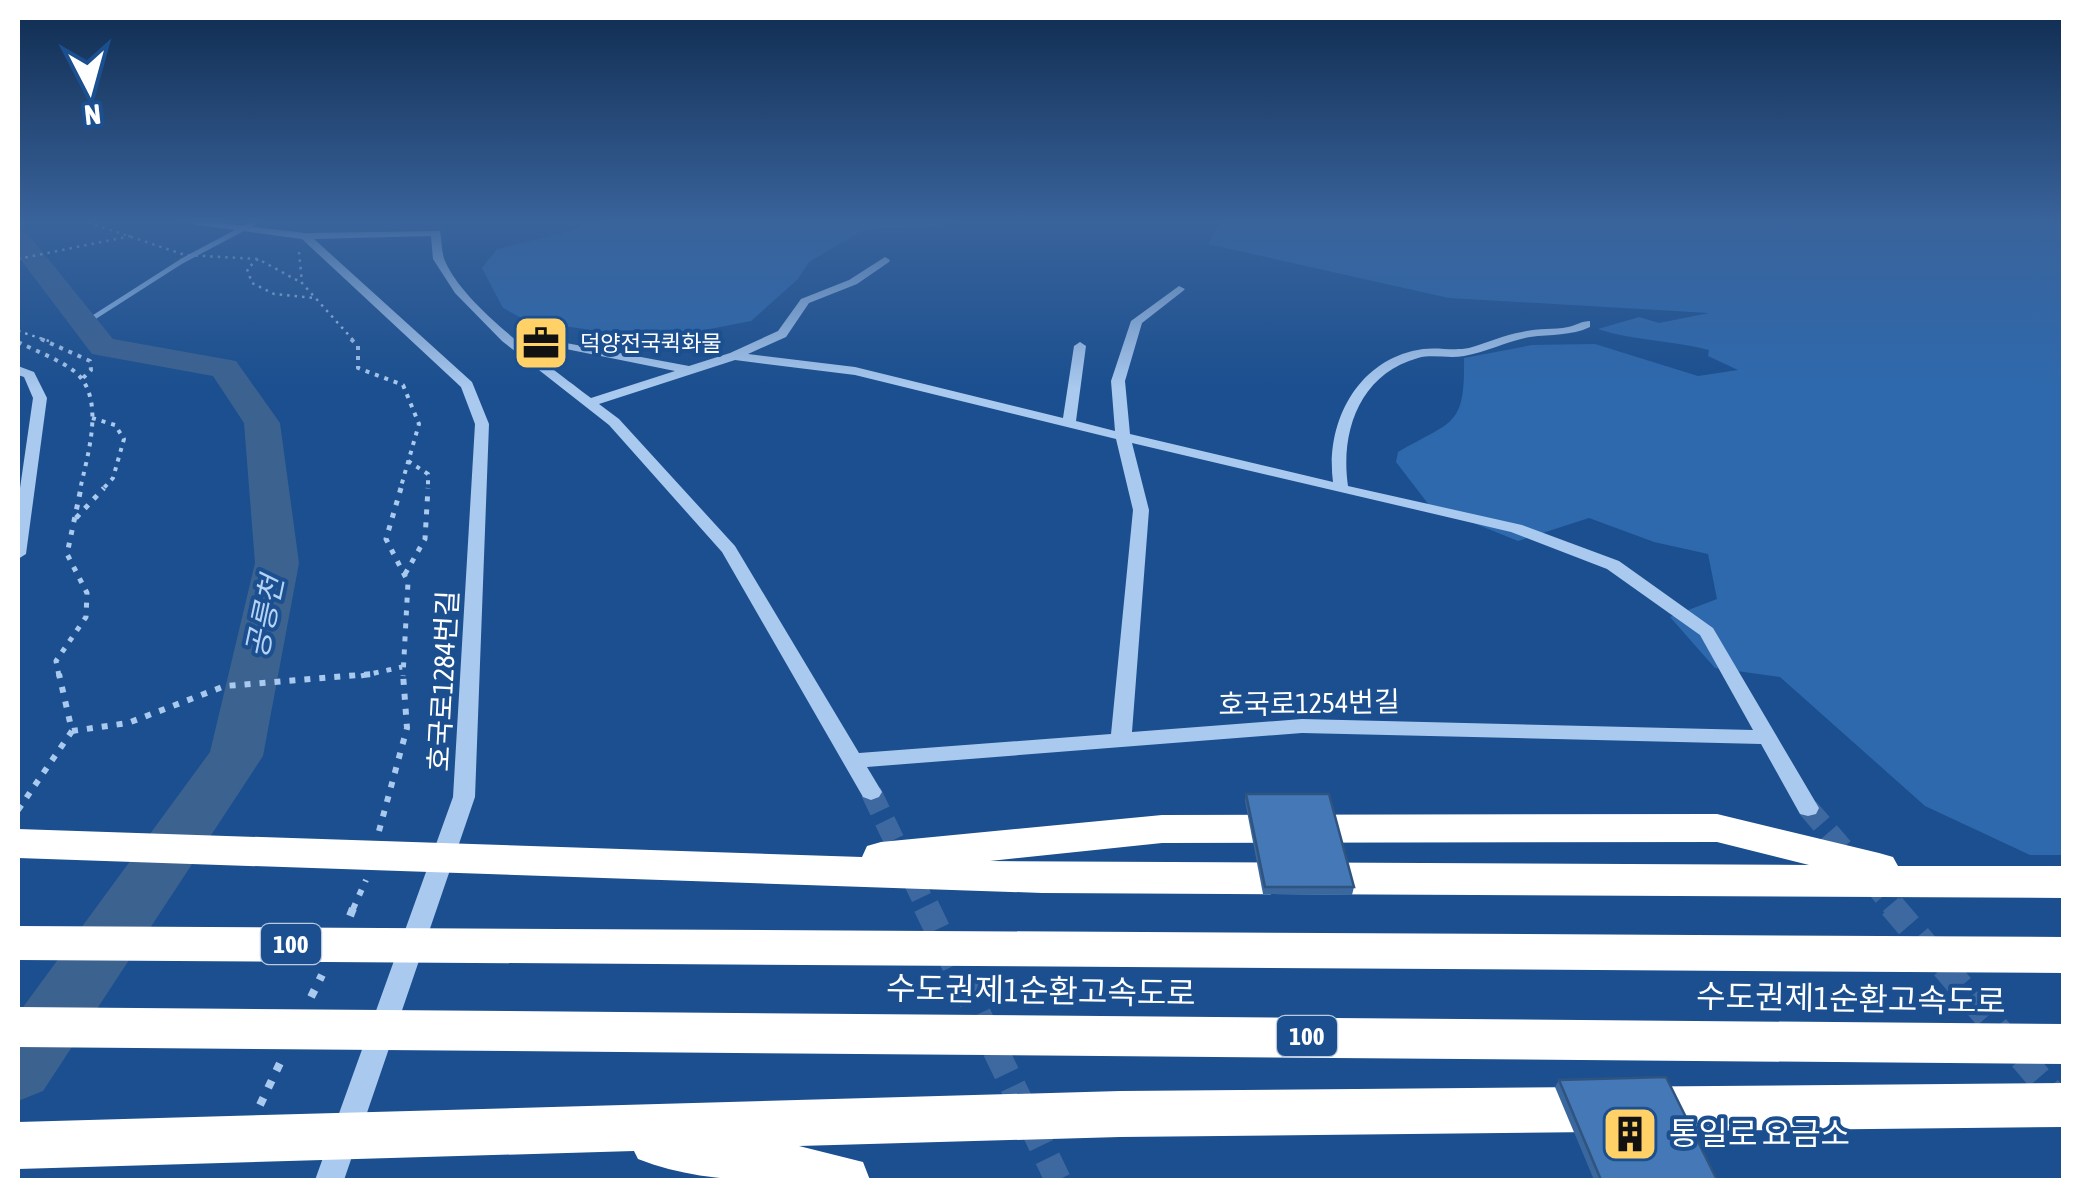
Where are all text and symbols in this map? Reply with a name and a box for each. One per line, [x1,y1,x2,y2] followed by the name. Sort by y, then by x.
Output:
[40,40,140,140] north arrow
[83,98,103,132] text: N
[511,313,571,373] office icon: 덕양전국퀵화물
[580,330,722,356] place label: 덕양전국퀵화물
[239,569,290,661] water label: 공릉천
[422,590,464,772] street label: 호국로1284번길
[1218,685,1400,721] street label: 호국로1254번길
[261,924,321,964] road number: 100
[886,969,1196,1012] street label: 수도권제1순환고속도로
[1696,977,2006,1020] street label: 수도권제1순환고속도로
[1277,1016,1337,1056] road number: 100
[1600,1104,1660,1164] building icon: 통일로 요금소
[1669,1115,1850,1152] place label: 통일로 요금소

